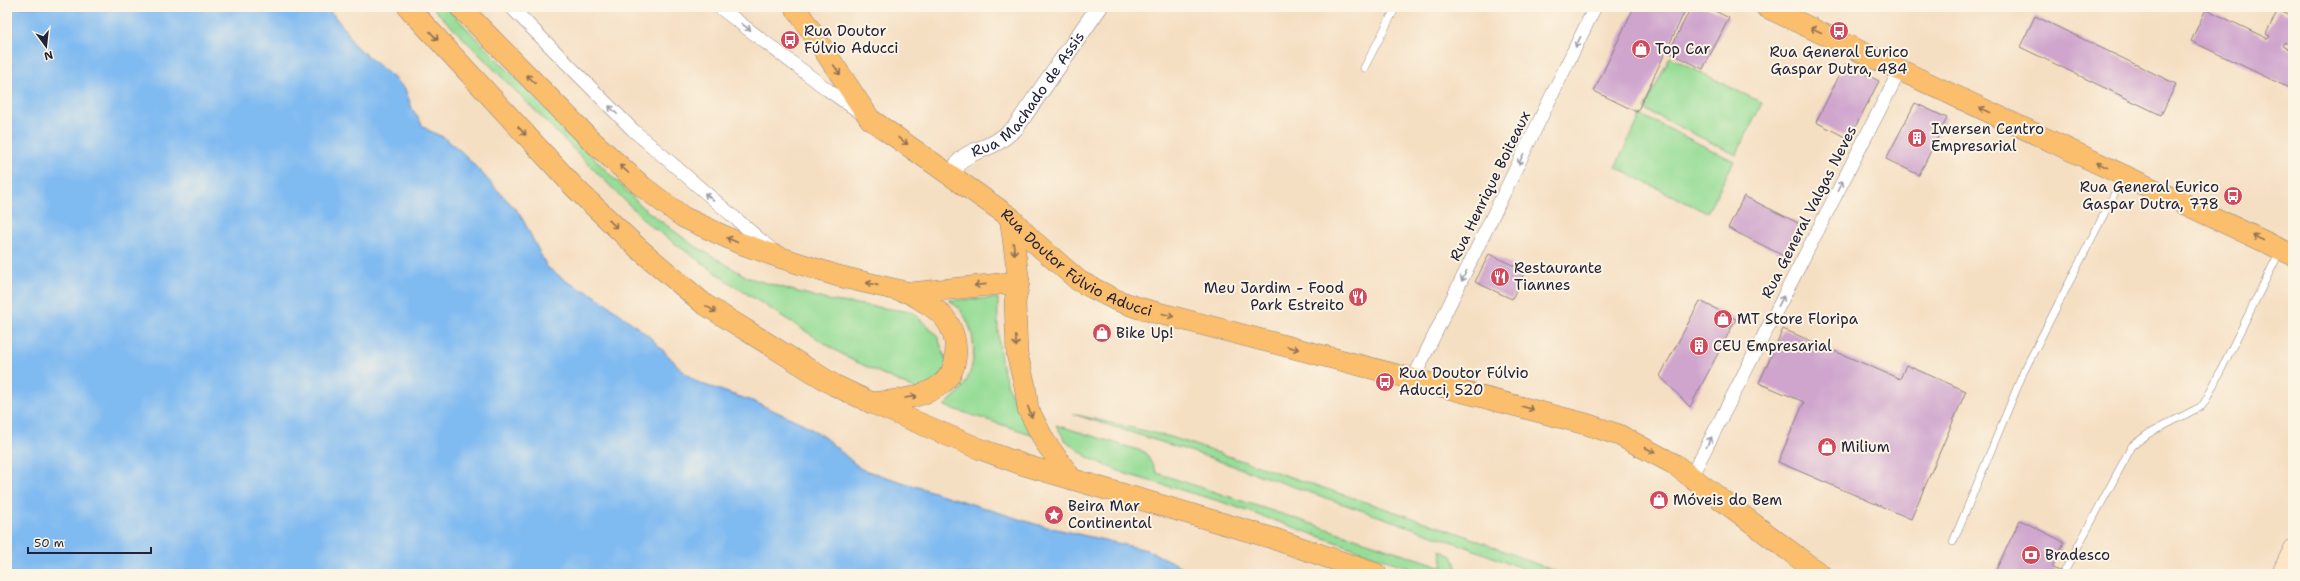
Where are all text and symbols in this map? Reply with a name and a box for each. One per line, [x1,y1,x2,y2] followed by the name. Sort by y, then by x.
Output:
[1828,20,1850,42] bus stop icon: Rua General Eurico Gaspar Dutra, 484
[804,21,899,58] place label: Rua Doutor Fúlvio Aducci
[741,23,752,32] one-way arrow
[26,26,66,66] north arrow
[1811,26,1823,33] one-way arrow
[968,27,1089,162] street label: Rua Machado de Assis
[779,29,801,51] bus stop icon: Rua Doutor Fúlvio Aducci
[429,30,438,40] one-way arrow
[1574,36,1581,48] one-way arrow
[1630,38,1652,60] shop icon: Top Car
[1655,39,1710,59] place label: Top Car
[1769,42,1909,79] place label: Rua General Eurico Gaspar Dutra, 484
[42,47,55,64] text: N
[833,64,841,75] one-way arrow
[526,74,536,84] one-way arrow
[608,105,618,115] one-way arrow
[1979,106,1991,113] one-way arrow
[1445,107,1535,264] street label: Rua Henrique Boiteaux
[1931,119,2044,156] place label: Iwersen Centro Empresarial
[1757,122,1861,302] street label: Rua General Valgas Neves
[518,126,527,136] one-way arrow
[1906,127,1928,149] building icon: Iwersen Centro Empresarial
[897,137,908,145] one-way arrow
[1517,153,1524,165] one-way arrow
[2097,161,2109,168] one-way arrow
[619,165,629,174] one-way arrow
[2080,177,2219,214] place label: Rua General Eurico Gaspar Dutra, 778
[1837,180,1845,192] one-way arrow
[2222,185,2244,207] bus stop icon: Rua General Eurico Gaspar Dutra, 778
[704,192,715,201] one-way arrow
[997,204,1154,321] street label: Rua Doutor Fúlvio Aducci
[608,219,618,229] one-way arrow
[2252,234,2264,241] one-way arrow
[727,236,739,243] one-way arrow
[1010,242,1018,255] one-way arrow
[1514,258,1602,295] place label: Restaurante Tiannes
[1489,266,1511,288] restaurant icon: Restaurante Tiannes
[1460,269,1467,281] one-way arrow
[1204,278,1344,315] place label: Meu Jardim - Food Park Estreito
[866,279,879,287] one-way arrow
[974,281,987,289] one-way arrow
[1347,286,1369,308] restaurant icon: Meu Jardim - Food Park Estreito
[1778,295,1785,307] one-way arrow
[706,304,717,313] one-way arrow
[1712,308,1734,330] shop icon: MT Store Floripa
[1737,309,1859,329] place label: MT Store Floripa
[1161,312,1174,320] one-way arrow
[1091,322,1113,344] shop icon: Bike Up!
[1116,323,1173,343] place label: Bike Up!
[1012,334,1020,347] one-way arrow
[1688,335,1710,357] building icon: CEU Empresarial
[1713,336,1832,356] place label: CEU Empresarial
[1287,345,1300,352] one-way arrow
[1399,363,1529,400] place label: Rua Doutor Fúlvio Aducci, 520
[1374,371,1396,393] bus stop icon: Rua Doutor Fúlvio Aducci, 520
[904,392,917,400] one-way arrow
[1521,405,1534,413] one-way arrow
[1026,406,1034,418] one-way arrow
[1706,436,1713,448] one-way arrow
[1816,436,1838,458] shop icon: Milium
[1841,437,1890,457] place label: Milium
[1644,447,1656,454] one-way arrow
[1648,489,1670,511] shop icon: Móveis do Bem
[1673,490,1782,510] place label: Móveis do Bem
[1068,496,1152,533] place label: Beira Mar Continental
[1043,504,1065,526] place icon: Beira Mar Continental
[28,529,151,555] scale bar
[34,535,64,551] text: 50 m
[2020,544,2042,566] bank icon: Bradesco
[2045,545,2110,565] place label: Bradesco

